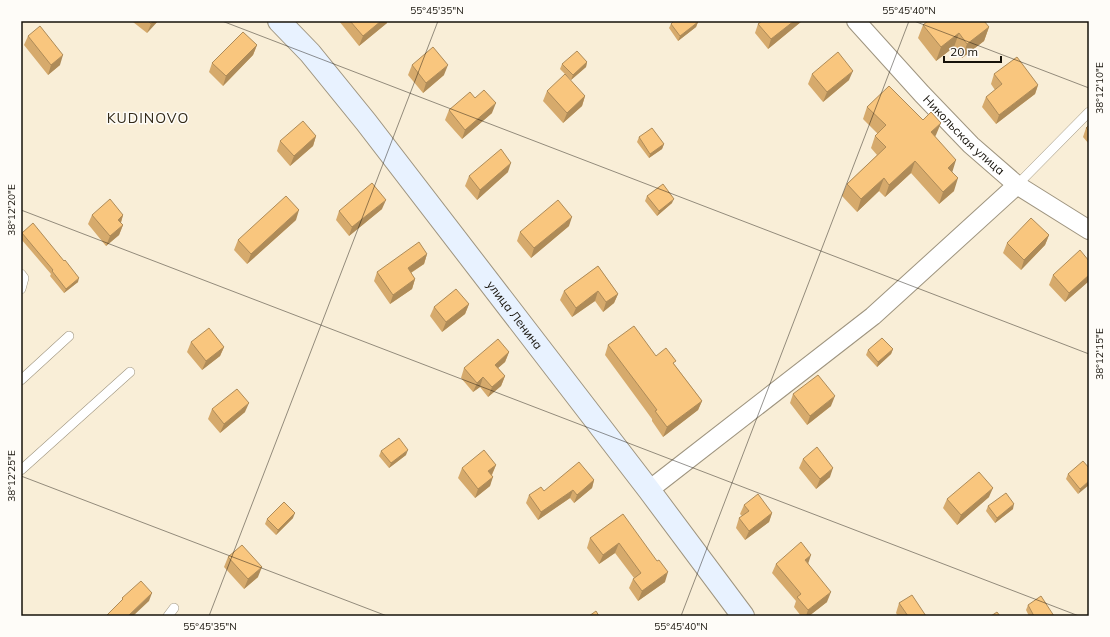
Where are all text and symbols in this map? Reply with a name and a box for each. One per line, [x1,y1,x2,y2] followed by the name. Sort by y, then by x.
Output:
[410,4,464,17] text: 55°45'35"N
[882,4,936,17] text: 55°45'40"N
[944,38,1001,64] scale bar
[950,44,978,59] text: 20 m
[1093,62,1106,114] text: 38°12'10"E
[920,92,1008,178] street label: Никольская улица
[107,109,189,127] district label: KUDINOVO
[5,184,18,236] text: 38°12'20"E
[484,277,546,352] street label: улица Ленина
[1093,328,1106,380] text: 38°12'15"E
[5,450,18,502] text: 38°12'25"E
[183,620,237,633] text: 55°45'35"N
[654,620,708,633] text: 55°45'40"N

